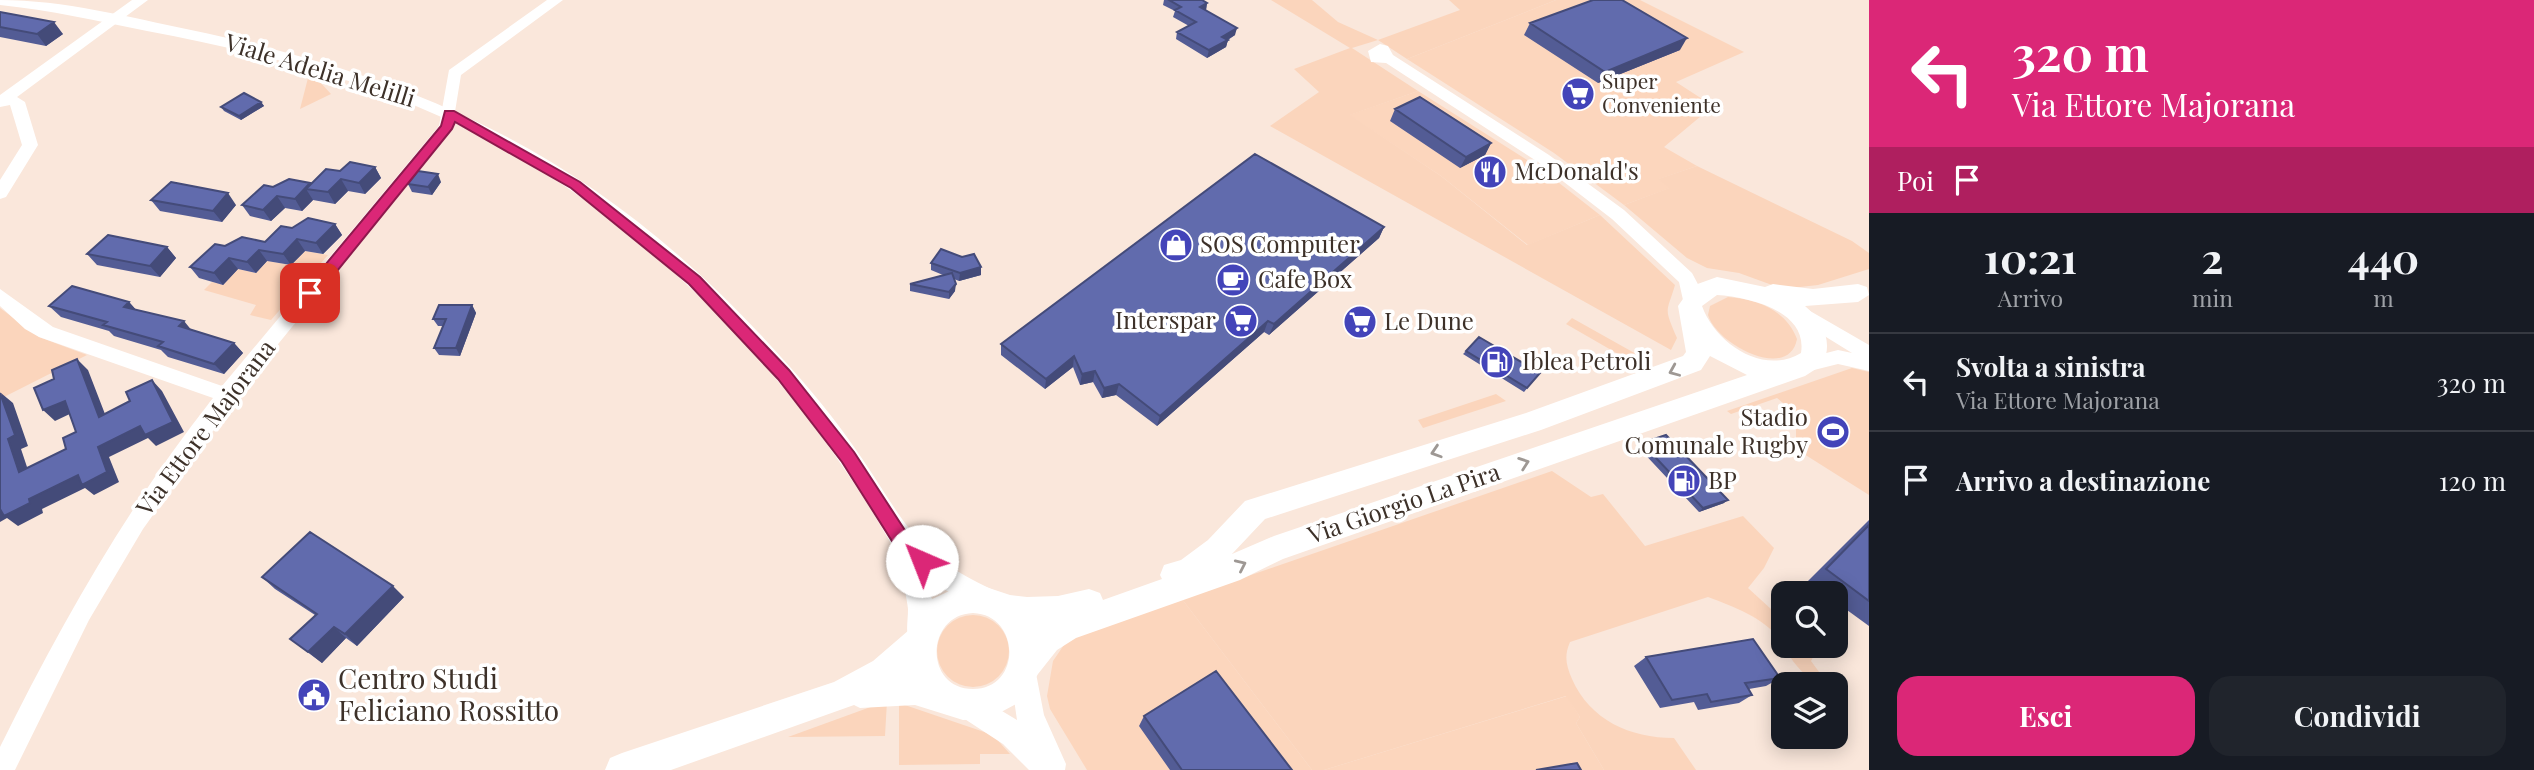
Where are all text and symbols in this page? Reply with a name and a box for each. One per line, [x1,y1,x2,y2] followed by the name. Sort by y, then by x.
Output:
[2012,19,2149,84] text: 320 m
[221,25,420,113] street label: Viale Adelia Melilli
[1897,28,1988,119] icon: left
[1602,66,1721,118] place label: Super Conveniente
[1559,75,1597,113] supermarket icon: Super Conveniente
[2012,82,2295,125] text: Via Ettore Majorana
[1471,153,1509,191] restaurant icon: McDonald's
[1514,154,1639,186] place label: McDonald's
[1948,161,1986,199] icon: arrive
[1897,163,1934,198] text: Poi
[1157,226,1195,264] shop icon: SOS Computer
[1200,227,1360,259] place label: SOS Computer
[1984,229,2077,285] text: 10:21
[2201,229,2223,285] text: 2
[2348,229,2419,285] text: 440
[1214,261,1252,299] cafe icon: Cafe Box
[1258,262,1353,294] place label: Cafe Box
[280,263,340,323] pin
[291,274,329,312] icon: arrive
[1998,282,2063,313] text: Arrivo
[2192,282,2233,313] text: min
[2373,282,2394,313] text: m
[1222,302,1260,340] supermarket icon: Interspar
[1115,303,1216,335] place label: Interspar
[1341,303,1379,341] supermarket icon: Le Dune
[1384,304,1474,336] place label: Le Dune
[127,332,281,522] street label: Via Ettore Majorana
[1478,343,1516,381] fuel station icon: Iblea Petroli
[1522,344,1651,376] place label: Iblea Petroli
[1956,349,2145,384] text: Svolta a sinistra
[1669,363,1681,377] one-way arrow
[1897,363,1935,401] icon: left
[2437,365,2506,400] text: 320 m
[1956,384,2160,415] text: Via Ettore Majorana
[1624,400,1808,460] place label: Stadio Comunale Rugby
[1814,413,1852,451] sports icon: Stadio Comunale Rugby
[1430,444,1442,458] one-way arrow
[1302,454,1504,550] street label: Via Giorgio La Pira
[1517,457,1530,471] one-way arrow
[1897,461,1935,499] icon: arrive
[1665,462,1703,500] fuel station icon: BP
[1708,463,1737,495] place label: BP
[1956,463,2210,498] text: Arrivo a destinazione
[2439,463,2506,498] text: 120 m
[885,524,959,598] position arrow
[1234,559,1246,573] one-way arrow
[1771,581,1848,749] map controls
[1771,581,1848,658] button: search
[338,659,559,728] place label: Centro Studi Feliciano Rossitto
[1771,672,1848,749] button: layers
[295,676,333,714] public building icon: Centro Studi Feliciano Rossitto
[1897,676,2195,756] button: Esci
[2209,676,2506,756] button: Condividi

